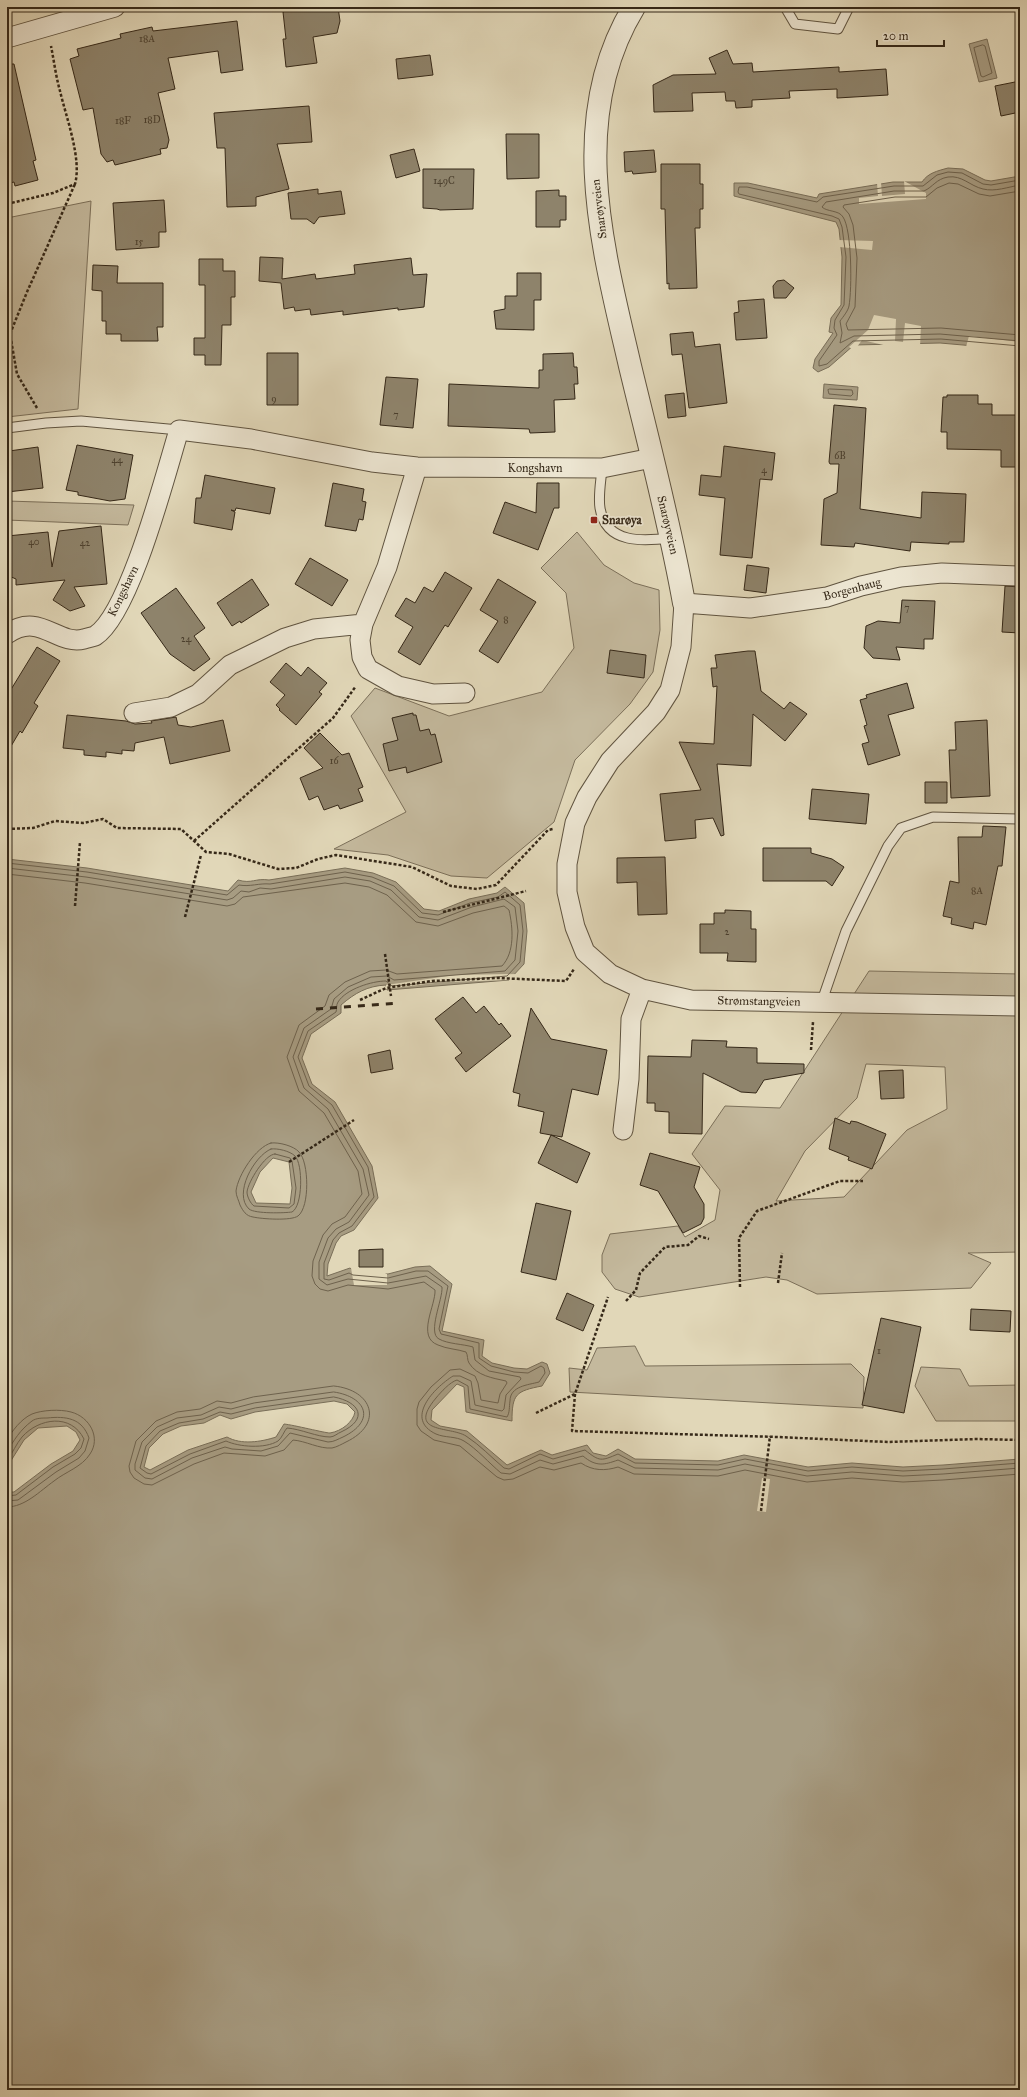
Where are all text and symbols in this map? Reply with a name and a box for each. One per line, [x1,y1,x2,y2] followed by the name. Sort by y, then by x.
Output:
[877,22,944,48] scale bar
[883,29,909,43] text: 20 m
[139,33,155,45] house number: 18A
[143,114,161,126] house number: 18D
[115,115,131,127] house number: 18F
[433,175,455,187] house number: 149C
[588,178,610,240] street label: Snarøyveien
[135,236,144,248] house number: 15
[271,393,277,405] house number: 9
[393,409,399,421] house number: 7
[834,450,846,462] house number: 6B
[111,454,123,466] house number: 44
[508,461,563,476] street label: Kongshavn
[761,464,767,476] house number: 4
[654,494,682,556] street label: Snarøyveien
[602,513,643,528] place label: Snarøya
[589,515,599,525] marker: Snarøya
[28,536,40,548] house number: 40
[80,537,90,549] house number: 42
[105,563,142,619] street label: Kongshavn
[822,574,883,604] street label: Borgenhaug
[904,602,910,614] house number: 7
[503,614,509,626] house number: 8
[181,633,192,645] house number: 24
[329,755,339,767] house number: 16
[971,885,983,897] house number: 8A
[725,926,730,938] house number: 2
[717,993,801,1010] street label: Strømstangveien
[877,1345,881,1357] house number: 1

